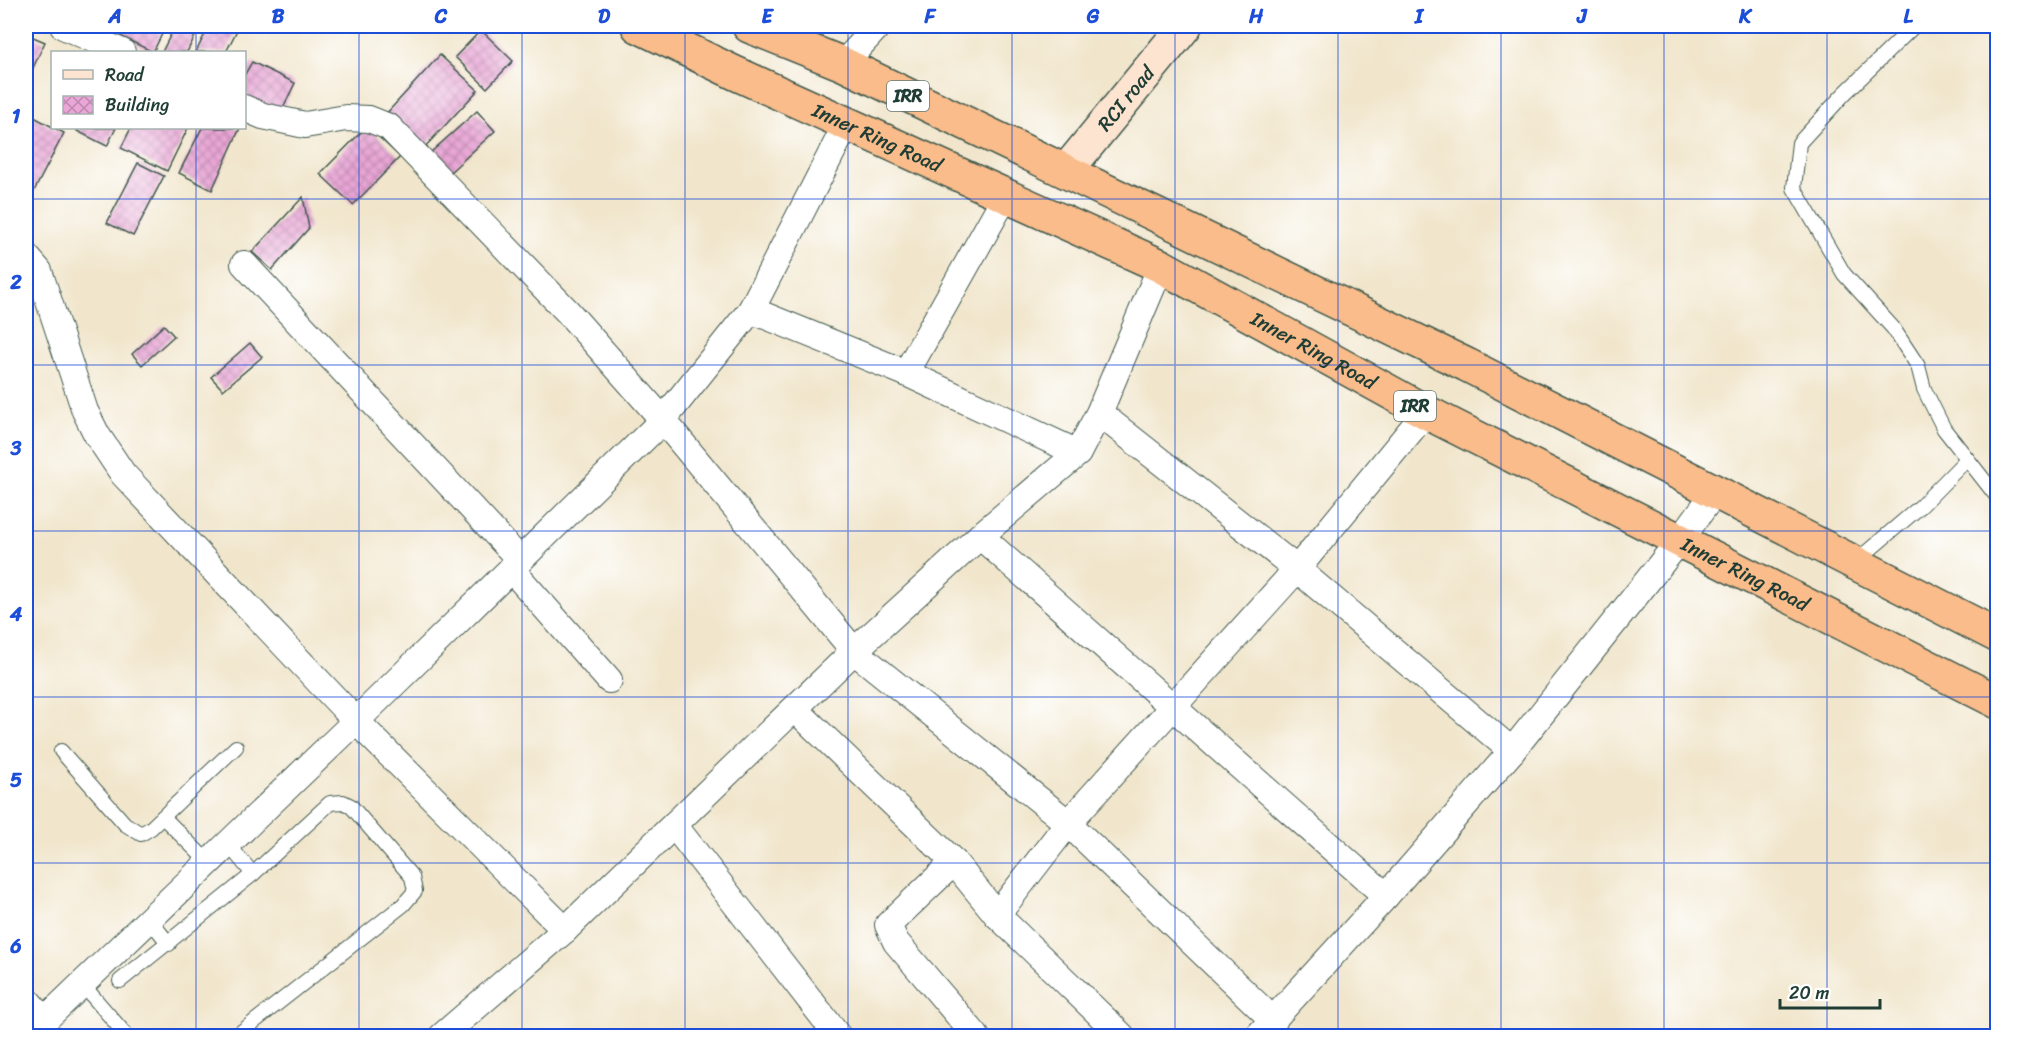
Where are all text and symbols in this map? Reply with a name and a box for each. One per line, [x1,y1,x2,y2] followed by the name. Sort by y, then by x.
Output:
[107,0,122,34] text: A
[272,0,285,34] text: B
[434,0,448,34] text: C
[598,0,611,34] text: D
[761,0,774,34] text: E
[924,0,937,34] text: F
[1086,0,1100,34] text: G
[1248,0,1264,34] text: H
[1414,0,1425,34] text: I
[1576,0,1588,34] text: J
[1738,0,1753,34] text: K
[1903,0,1913,34] text: L
[51,51,246,129] legend
[1088,56,1164,139] street label: RCI road
[105,59,145,91] text: Road
[887,81,929,111] road number: IRR
[105,89,169,121] text: Building
[806,92,949,183] street label: Inner Ring Road
[12,99,21,134] text: 1
[9,265,22,300] text: 2
[1243,301,1385,400] street label: Inner Ring Road
[1394,391,1436,421] road number: IRR
[10,431,22,466] text: 3
[1674,526,1817,622] street label: Inner Ring Road
[9,597,23,632] text: 4
[10,763,22,798] text: 5
[9,929,22,964] text: 6
[1780,972,1880,1010] scale bar
[1789,977,1829,1009] text: 20 m

